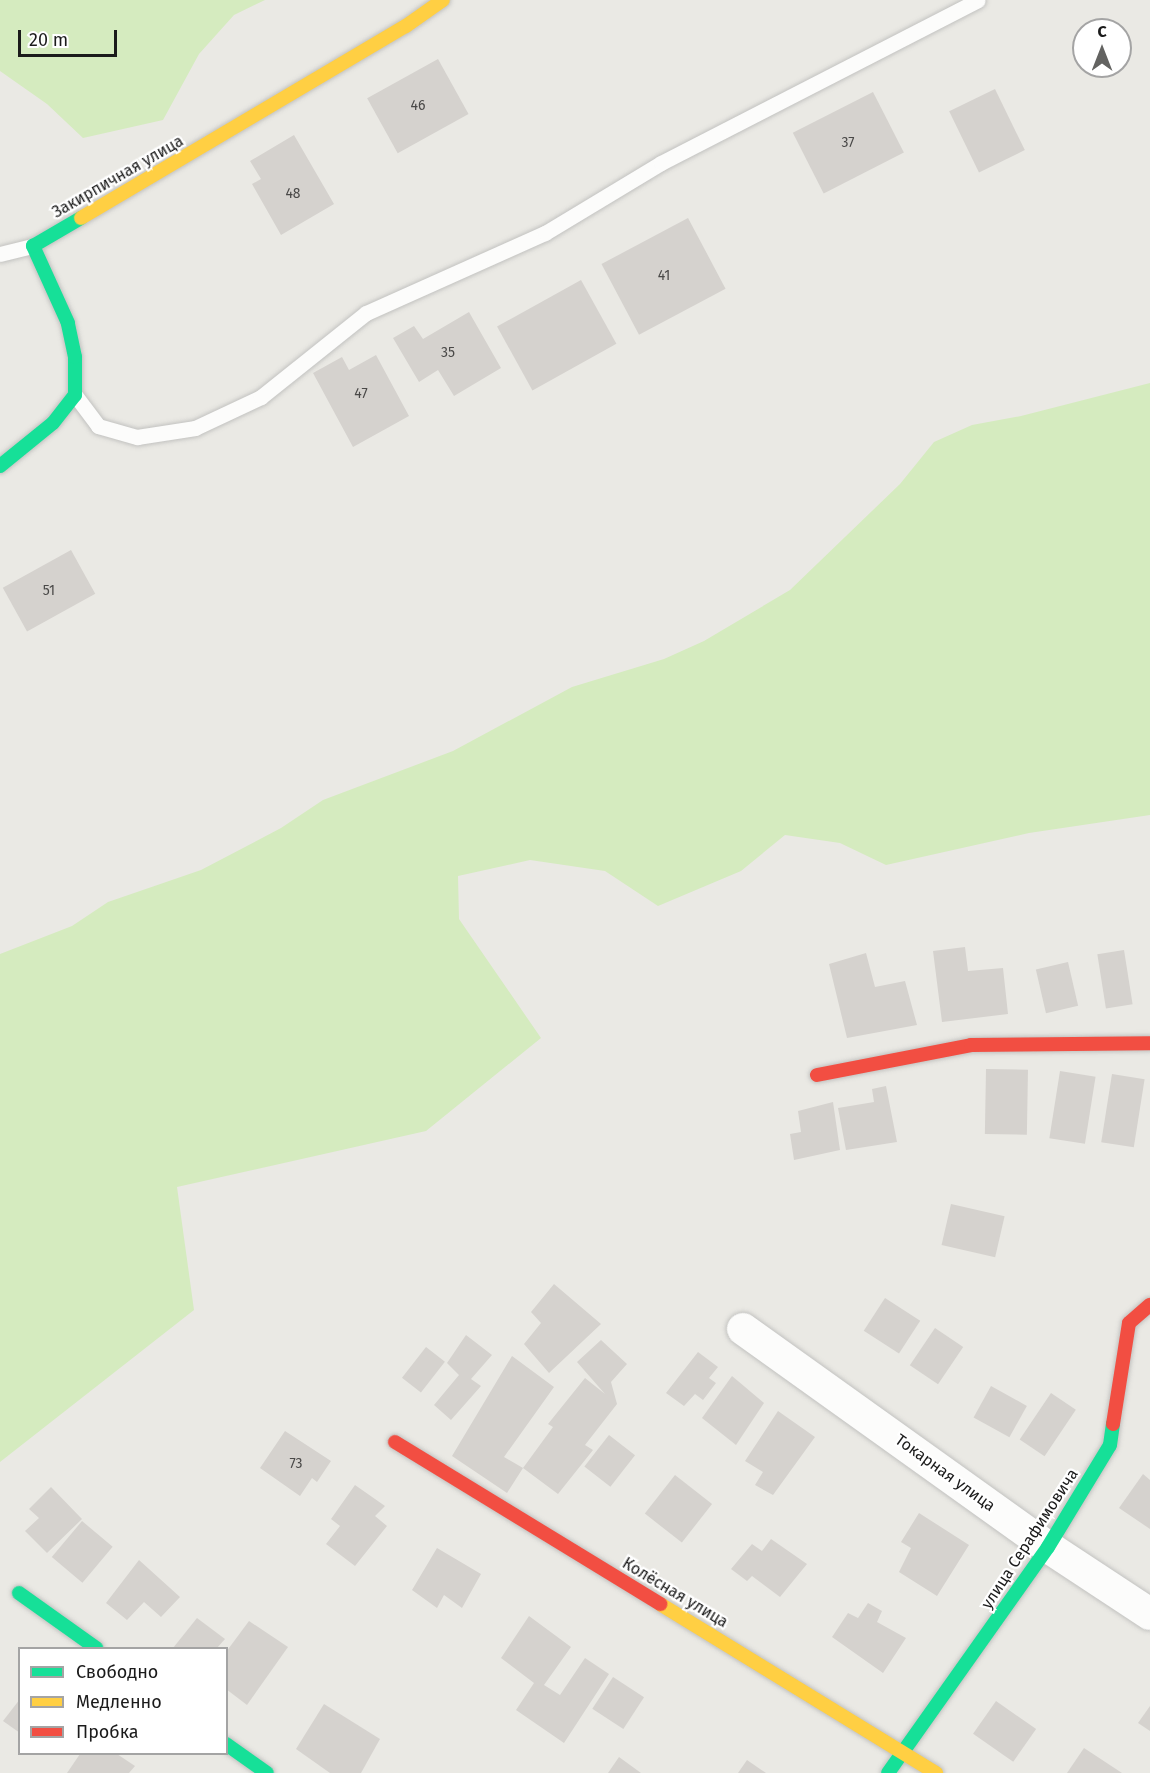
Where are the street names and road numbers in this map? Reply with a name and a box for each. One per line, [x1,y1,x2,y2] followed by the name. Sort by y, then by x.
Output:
[49,132,187,222] street label: Закирпичная улица
[891,1430,999,1516] street label: Токарная улица
[978,1465,1082,1613] street label: улица Серафимовича
[619,1554,731,1632] street label: Колёсная улица

